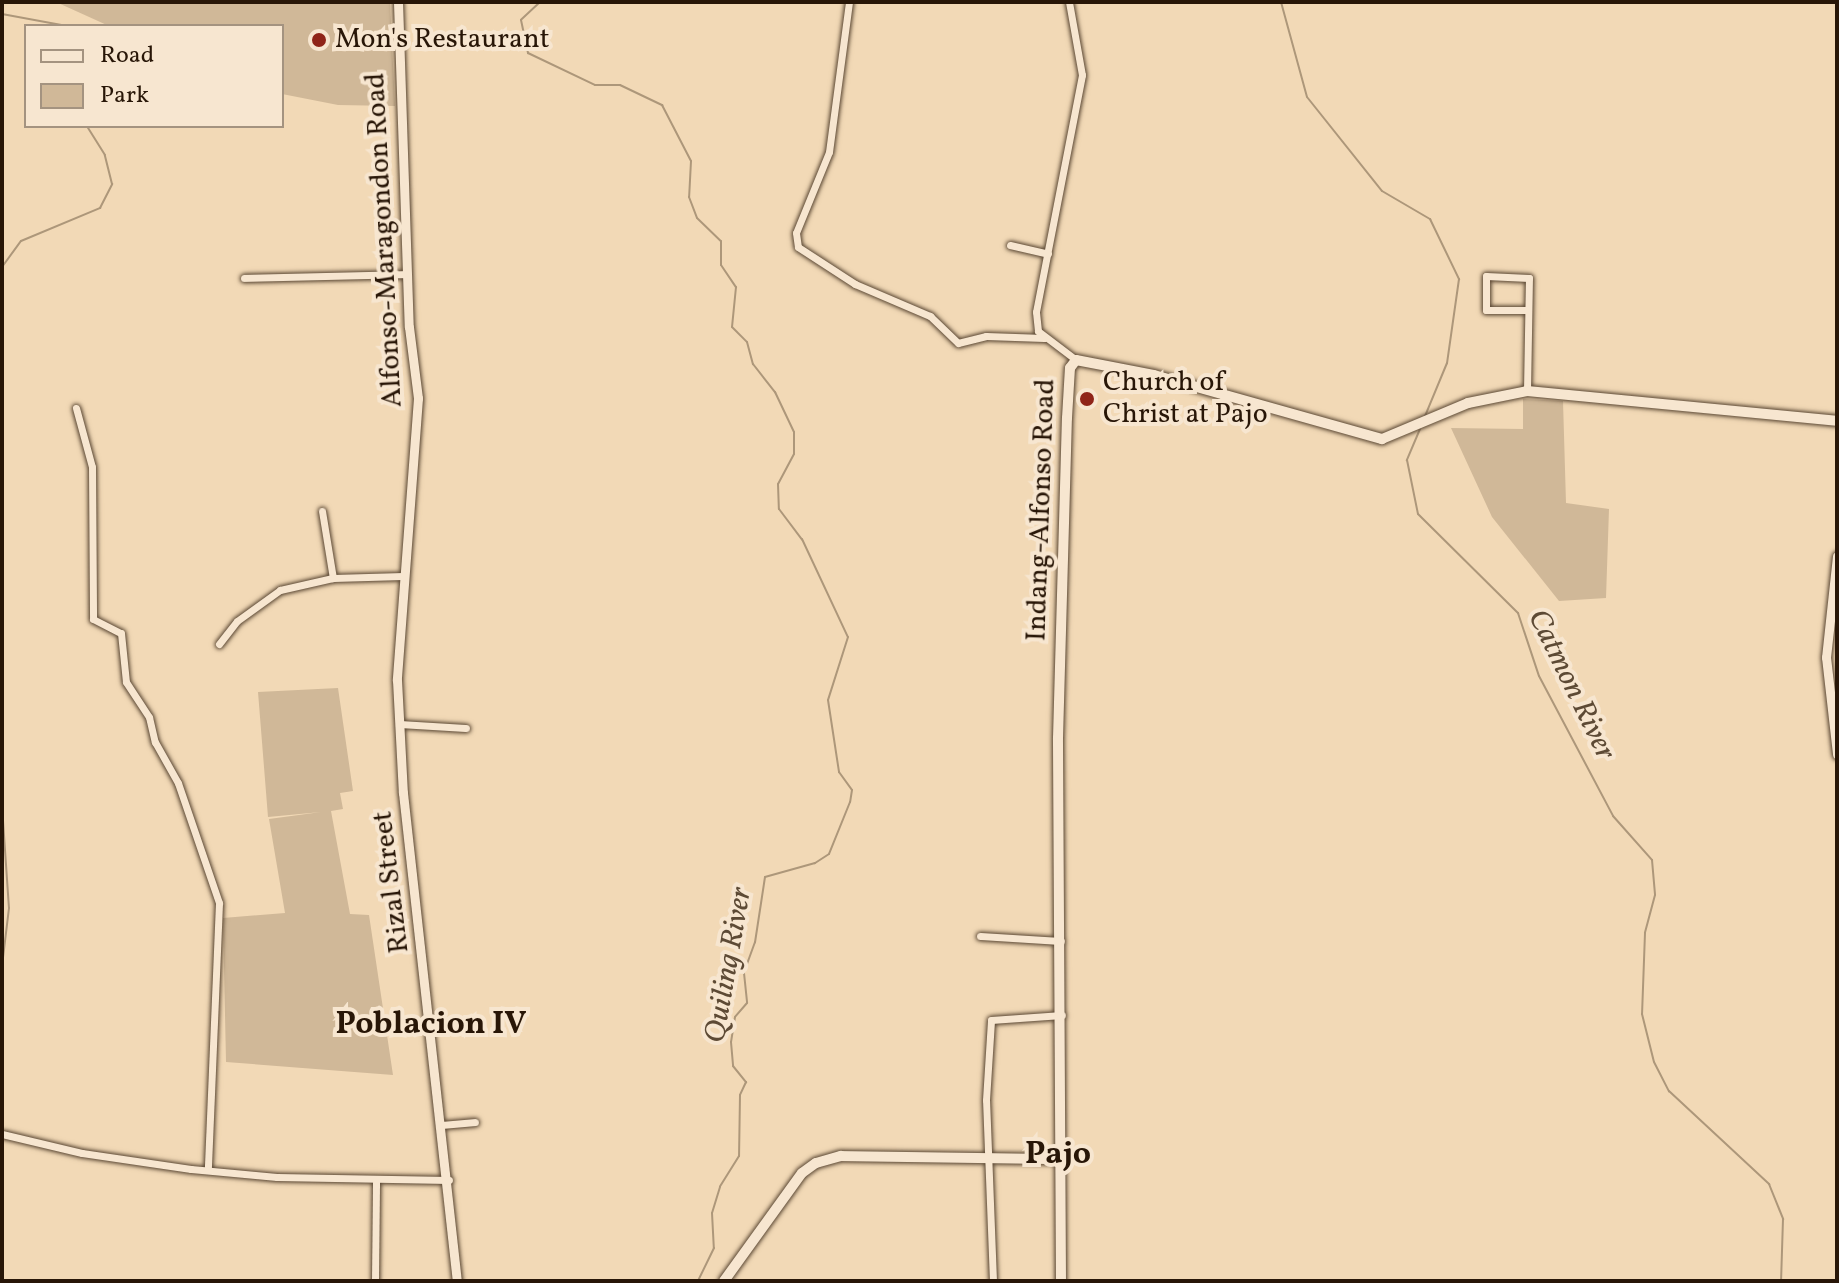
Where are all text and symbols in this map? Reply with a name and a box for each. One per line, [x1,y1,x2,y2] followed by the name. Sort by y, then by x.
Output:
[335,23,549,57] place label: Mon's Restaurant
[24,24,284,128] legend
[310,31,328,49] marker: Mon's Restaurant
[100,39,154,73] text: Road
[359,72,411,408] street label: Alfonso-Maragondon Road
[100,79,149,113] text: Park
[1103,366,1268,432] place label: Church of Christ at Pajo
[1021,378,1063,642] street label: Indang-Alfonso Road
[1078,390,1096,408] marker: Church of Christ at Pajo
[1519,604,1623,766] water label: Catmon River
[367,809,417,955] street label: Rizal Street
[698,884,760,1046] water label: Quiling River
[335,1006,527,1044] district label: Poblacion IV
[1025,1136,1091,1174] district label: Pajo

